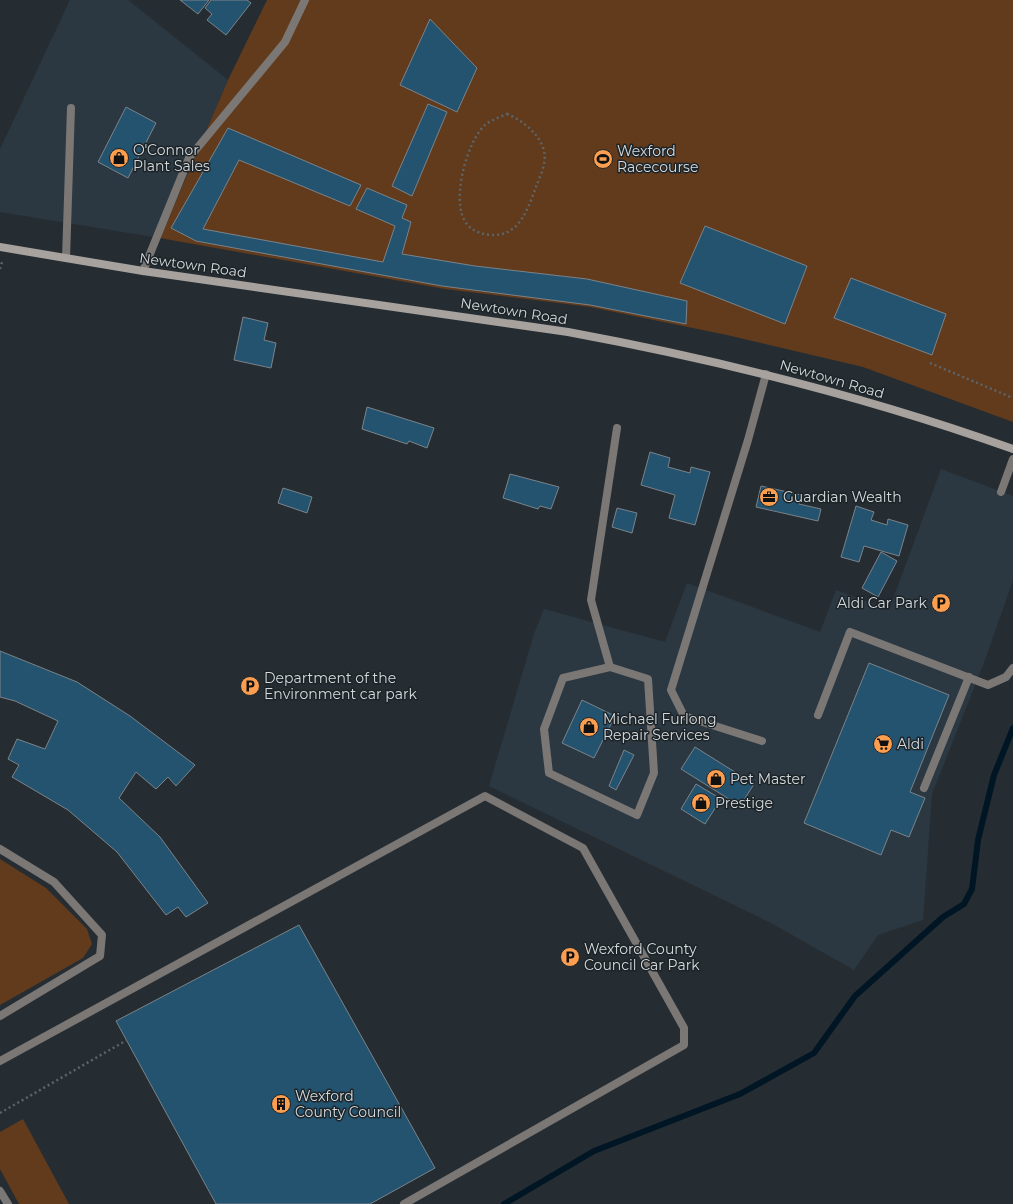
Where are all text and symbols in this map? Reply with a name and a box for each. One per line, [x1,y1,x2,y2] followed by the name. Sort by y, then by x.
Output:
[133,141,210,175] place label: O'Connor Plant Sales
[617,142,698,176] place label: Wexford Racecourse
[108,147,130,169] shop icon: O'Connor Plant Sales
[592,148,614,170] sports icon: Wexford Racecourse
[138,249,248,281] street label: Newtown Road
[459,294,569,328] street label: Newtown Road
[778,355,886,403] street label: Newtown Road
[758,486,780,508] office icon: Guardian Wealth
[783,488,902,506] place label: Guardian Wealth
[930,592,952,614] parking icon: Aldi Car Park
[837,594,928,612] place label: Aldi Car Park
[264,669,417,703] place label: Department of the Environment car park
[239,675,261,697] parking icon: Department of the Environment car park
[603,710,717,744] place label: Michael Furlong Repair Services
[578,716,600,738] shop icon: Michael Furlong Repair Services
[872,733,894,755] supermarket icon: Aldi
[897,735,924,753] place label: Aldi
[705,768,727,790] shop icon: Pet Master
[730,770,806,788] place label: Pet Master
[690,792,712,814] shop icon: Prestige
[715,794,773,812] place label: Prestige
[584,940,700,974] place label: Wexford County Council Car Park
[559,946,581,968] parking icon: Wexford County Council Car Park
[295,1087,401,1121] place label: Wexford County Council
[270,1093,292,1115] building icon: Wexford County Council

